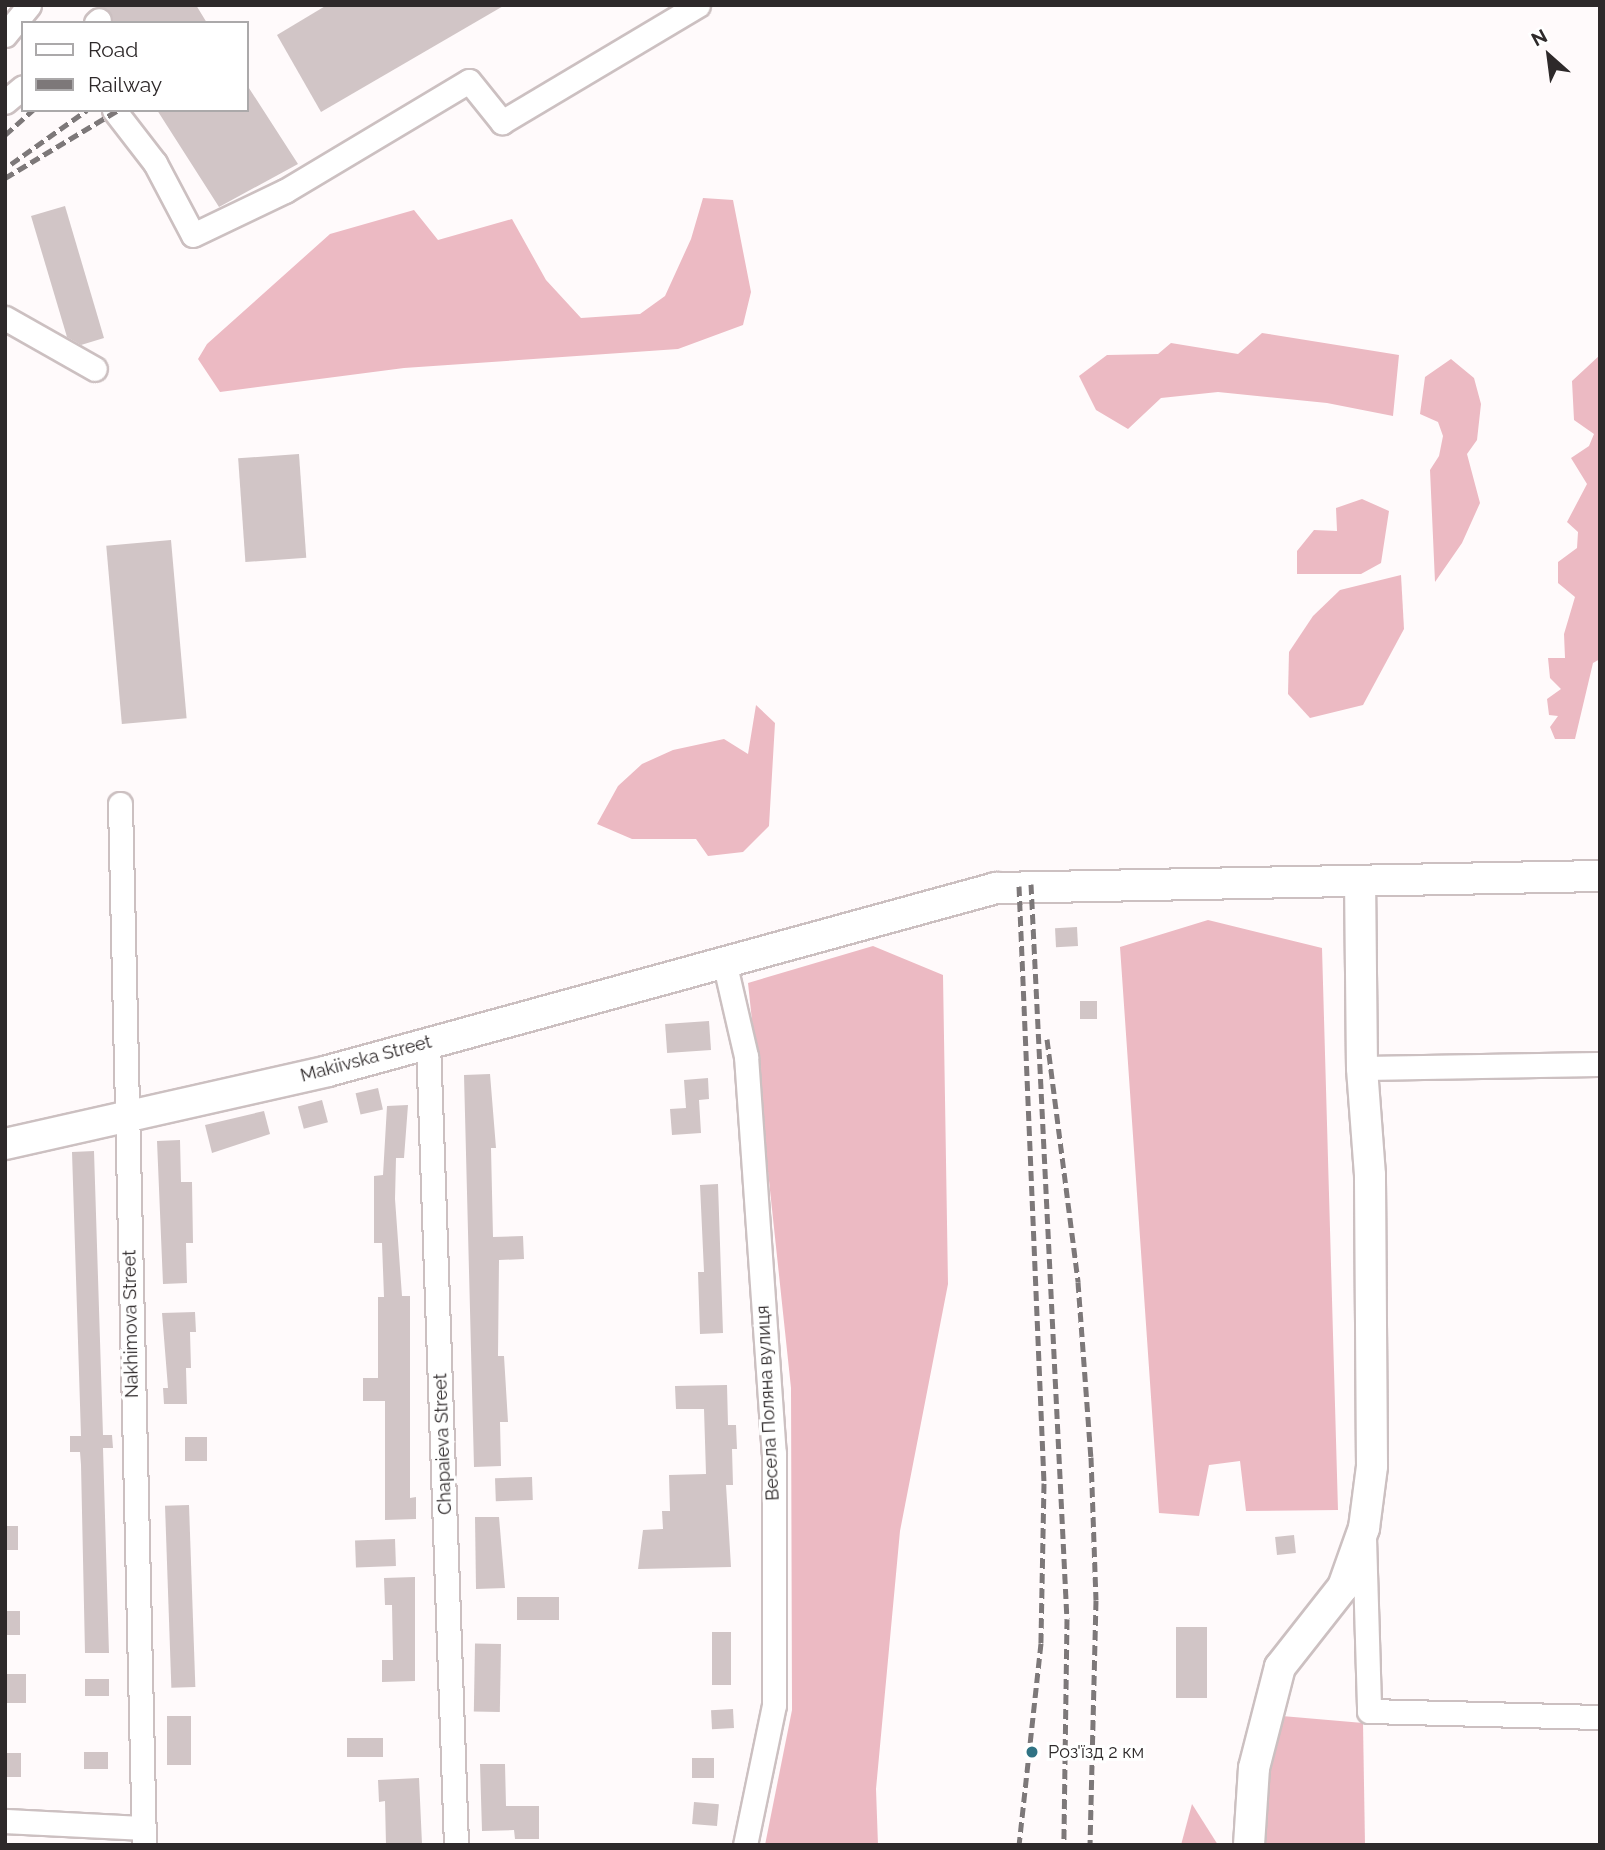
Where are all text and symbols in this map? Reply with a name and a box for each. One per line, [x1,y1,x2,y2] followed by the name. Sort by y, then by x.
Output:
[21,21,248,112] legend
[1514,21,1584,91] north arrow
[1528,24,1551,51] text: N
[88,37,138,62] text: Road
[88,72,162,97] text: Railway
[298,1031,434,1087] street label: Makiivska Street
[119,1250,143,1398] street label: Nakhimova Street
[752,1305,784,1501] street label: Весела Поляна вулиця
[430,1373,456,1515] street label: Chapaieva Street
[1048,1741,1144,1763] place label: Роз'їзд 2 км
[1022,1742,1042,1762] marker: Роз'їзд 2 км

